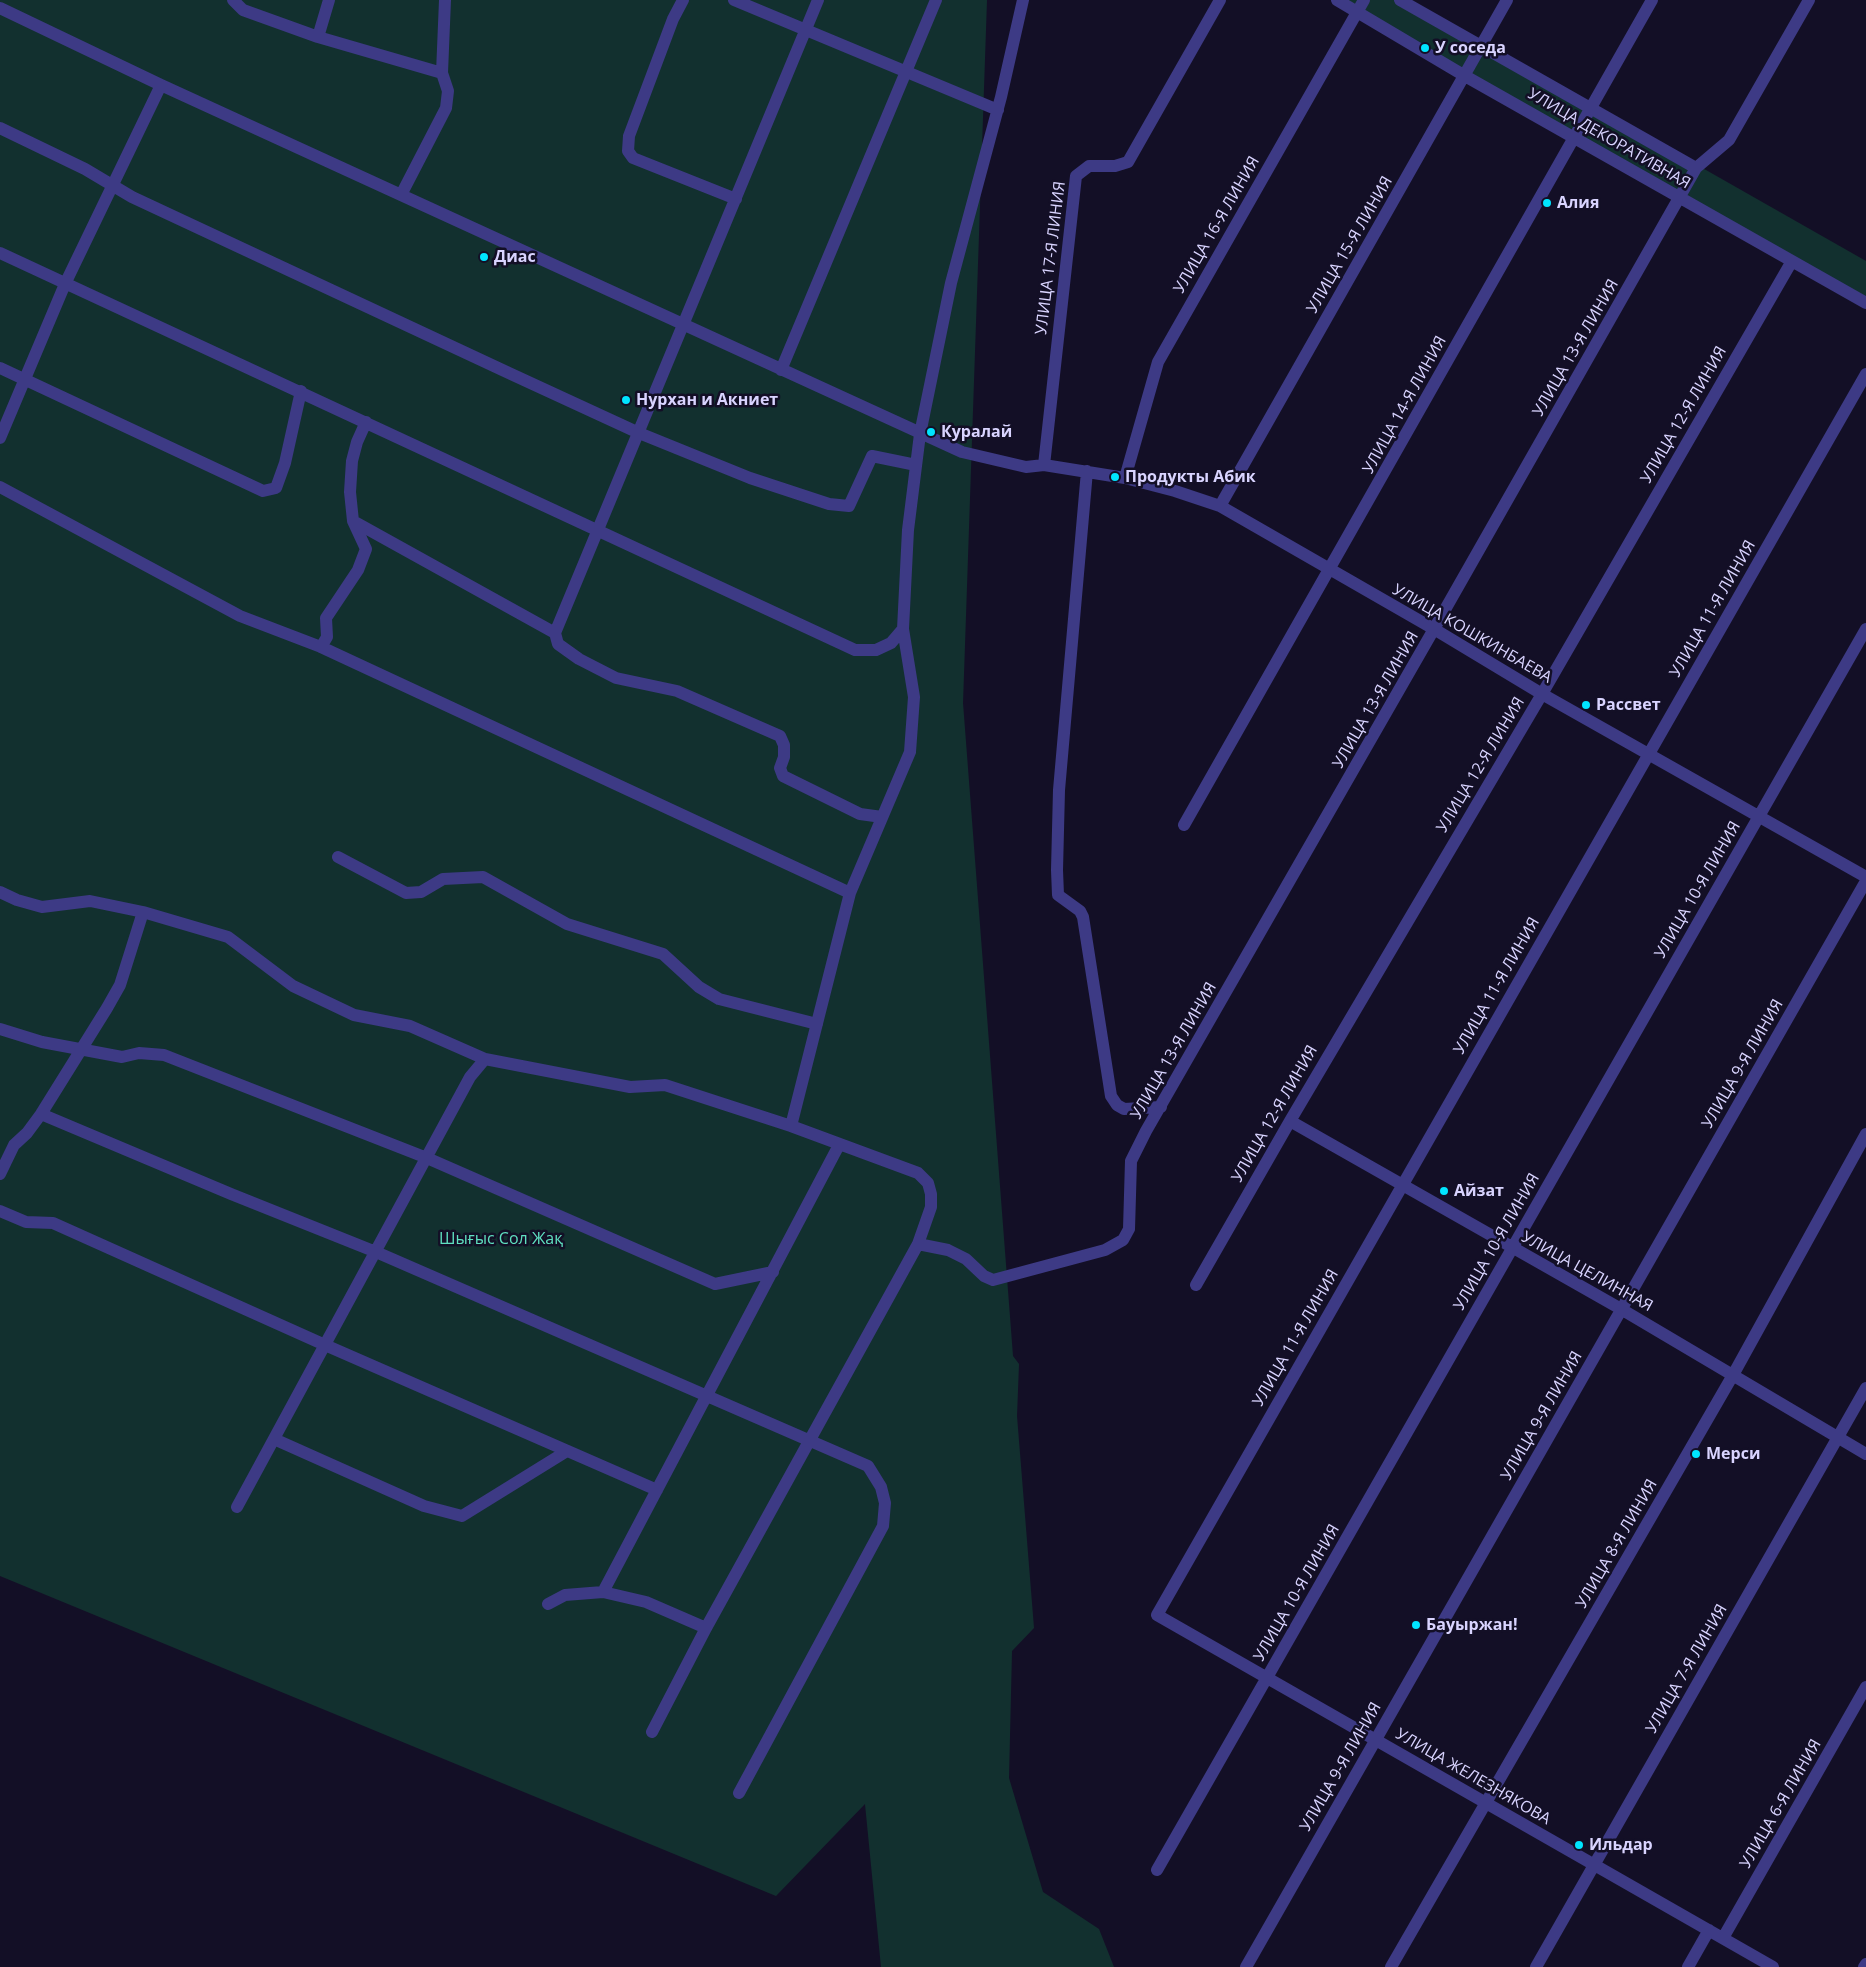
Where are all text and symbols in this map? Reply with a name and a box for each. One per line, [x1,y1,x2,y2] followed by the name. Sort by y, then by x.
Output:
[1435,38,1506,58] place label: У соседа
[1419,42,1431,54] marker: У соседа
[1524,85,1694,193] street label: УЛИЦА ДЕКОРАТИВНАЯ
[1170,153,1264,297] street label: УЛИЦА 16-Я ЛИНИЯ
[1303,173,1397,317] street label: УЛИЦА 15-Я ЛИНИЯ
[1032,180,1070,336] street label: УЛИЦА 17-Я ЛИНИЯ
[1557,193,1599,213] place label: Алия
[1541,197,1553,209] marker: Алия
[494,247,536,267] place label: Диас
[478,251,490,263] marker: Диас
[1529,276,1623,420] street label: УЛИЦА 13-Я ЛИНИЯ
[1359,333,1451,477] street label: УЛИЦА 14-Я ЛИНИЯ
[1637,343,1731,487] street label: УЛИЦА 12-Я ЛИНИЯ
[636,390,778,410] place label: Нурхан и Акниет
[620,394,632,406] marker: Нурхан и Акниет
[941,422,1012,442] place label: Куралай
[925,426,937,438] marker: Куралай
[1125,467,1256,487] place label: Продукты Абик
[1109,471,1121,483] marker: Продукты Абик
[1666,537,1760,681] street label: УЛИЦА 11-Я ЛИНИЯ
[1389,580,1555,688] street label: УЛИЦА КОШКИНБАЕВА
[1329,628,1423,772] street label: УЛИЦА 13-Я ЛИНИЯ
[1433,694,1529,836] street label: УЛИЦА 12-Я ЛИНИЯ
[1596,695,1661,715] place label: Рассвет
[1580,699,1592,711] marker: Рассвет
[1651,818,1745,962] street label: УЛИЦА 10-Я ЛИНИЯ
[1450,914,1544,1058] street label: УЛИЦА 11-Я ЛИНИЯ
[1127,979,1221,1123] street label: УЛИЦА 13-Я ЛИНИЯ
[1698,996,1788,1132] street label: УЛИЦА 9-Я ЛИНИЯ
[1228,1042,1322,1186] street label: УЛИЦА 12-Я ЛИНИЯ
[1450,1170,1544,1314] street label: УЛИЦА 10-Я ЛИНИЯ
[1454,1181,1504,1201] place label: Айзат
[1438,1185,1450,1197] marker: Айзат
[1518,1228,1656,1316] street label: УЛИЦА ЦЕЛИННАЯ
[439,1229,563,1249] park label: Шығыс Сол Жақ
[1249,1266,1343,1410] street label: УЛИЦА 11-Я ЛИНИЯ
[1497,1348,1587,1484] street label: УЛИЦА 9-Я ЛИНИЯ
[1706,1444,1760,1464] place label: Мерси
[1690,1448,1702,1460] marker: Мерси
[1572,1476,1662,1612] street label: УЛИЦА 8-Я ЛИНИЯ
[1250,1521,1344,1665] street label: УЛИЦА 10-Я ЛИНИЯ
[1642,1601,1732,1737] street label: УЛИЦА 7-Я ЛИНИЯ
[1426,1615,1518,1635] place label: Бауыржан!
[1410,1619,1422,1631] marker: Бауыржан!
[1296,1699,1386,1835] street label: УЛИЦА 9-Я ЛИНИЯ
[1392,1725,1554,1829] street label: УЛИЦА ЖЕЛЕЗНЯКОВА
[1736,1736,1826,1872] street label: УЛИЦА 6-Я ЛИНИЯ
[1589,1835,1653,1855] place label: Ильдар
[1573,1839,1585,1851] marker: Ильдар

